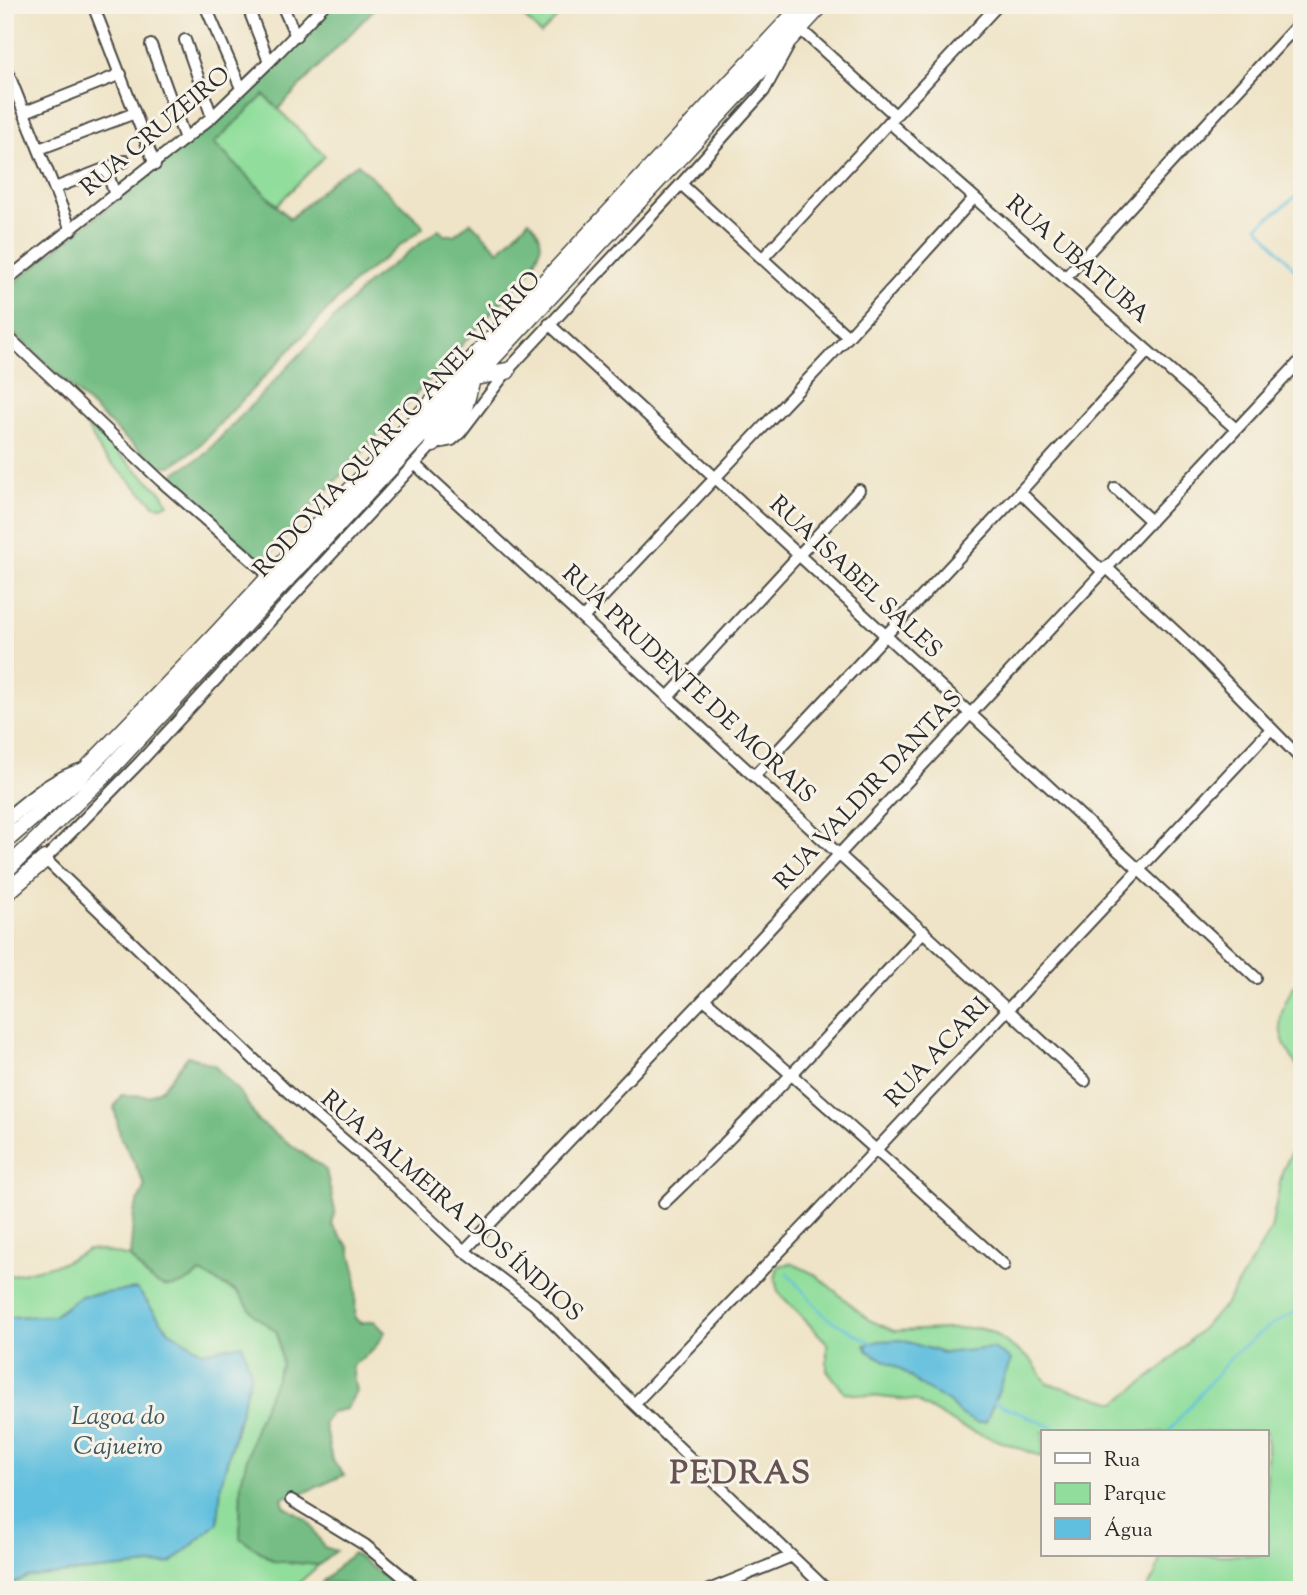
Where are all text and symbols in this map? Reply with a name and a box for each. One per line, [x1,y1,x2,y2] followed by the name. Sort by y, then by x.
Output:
[74,59,238,205] street label: RUA CRUZEIRO
[998,188,1157,332] street label: RUA UBATUBA
[246,264,550,586] street label: RODOVIA QUARTO ANEL VIÁRIO
[761,489,949,667] street label: RUA ISABEL SALES
[553,558,823,812] street label: RUA PRUDENTE DE MORAIS
[767,683,971,899] street label: RUA VALDIR DANTAS
[878,990,998,1116] street label: RUA ACARI
[312,1083,590,1331] street label: RUA PALMEIRA DOS ÍNDIOS
[71,1399,165,1466] water label: Lagoa do Cajueiro
[1041,1430,1268,1556] legend
[1104,1446,1141,1476] text: Rua
[670,1452,812,1498] district label: PEDRAS
[1104,1480,1166,1510] text: Parque
[1104,1516,1153,1546] text: Água

